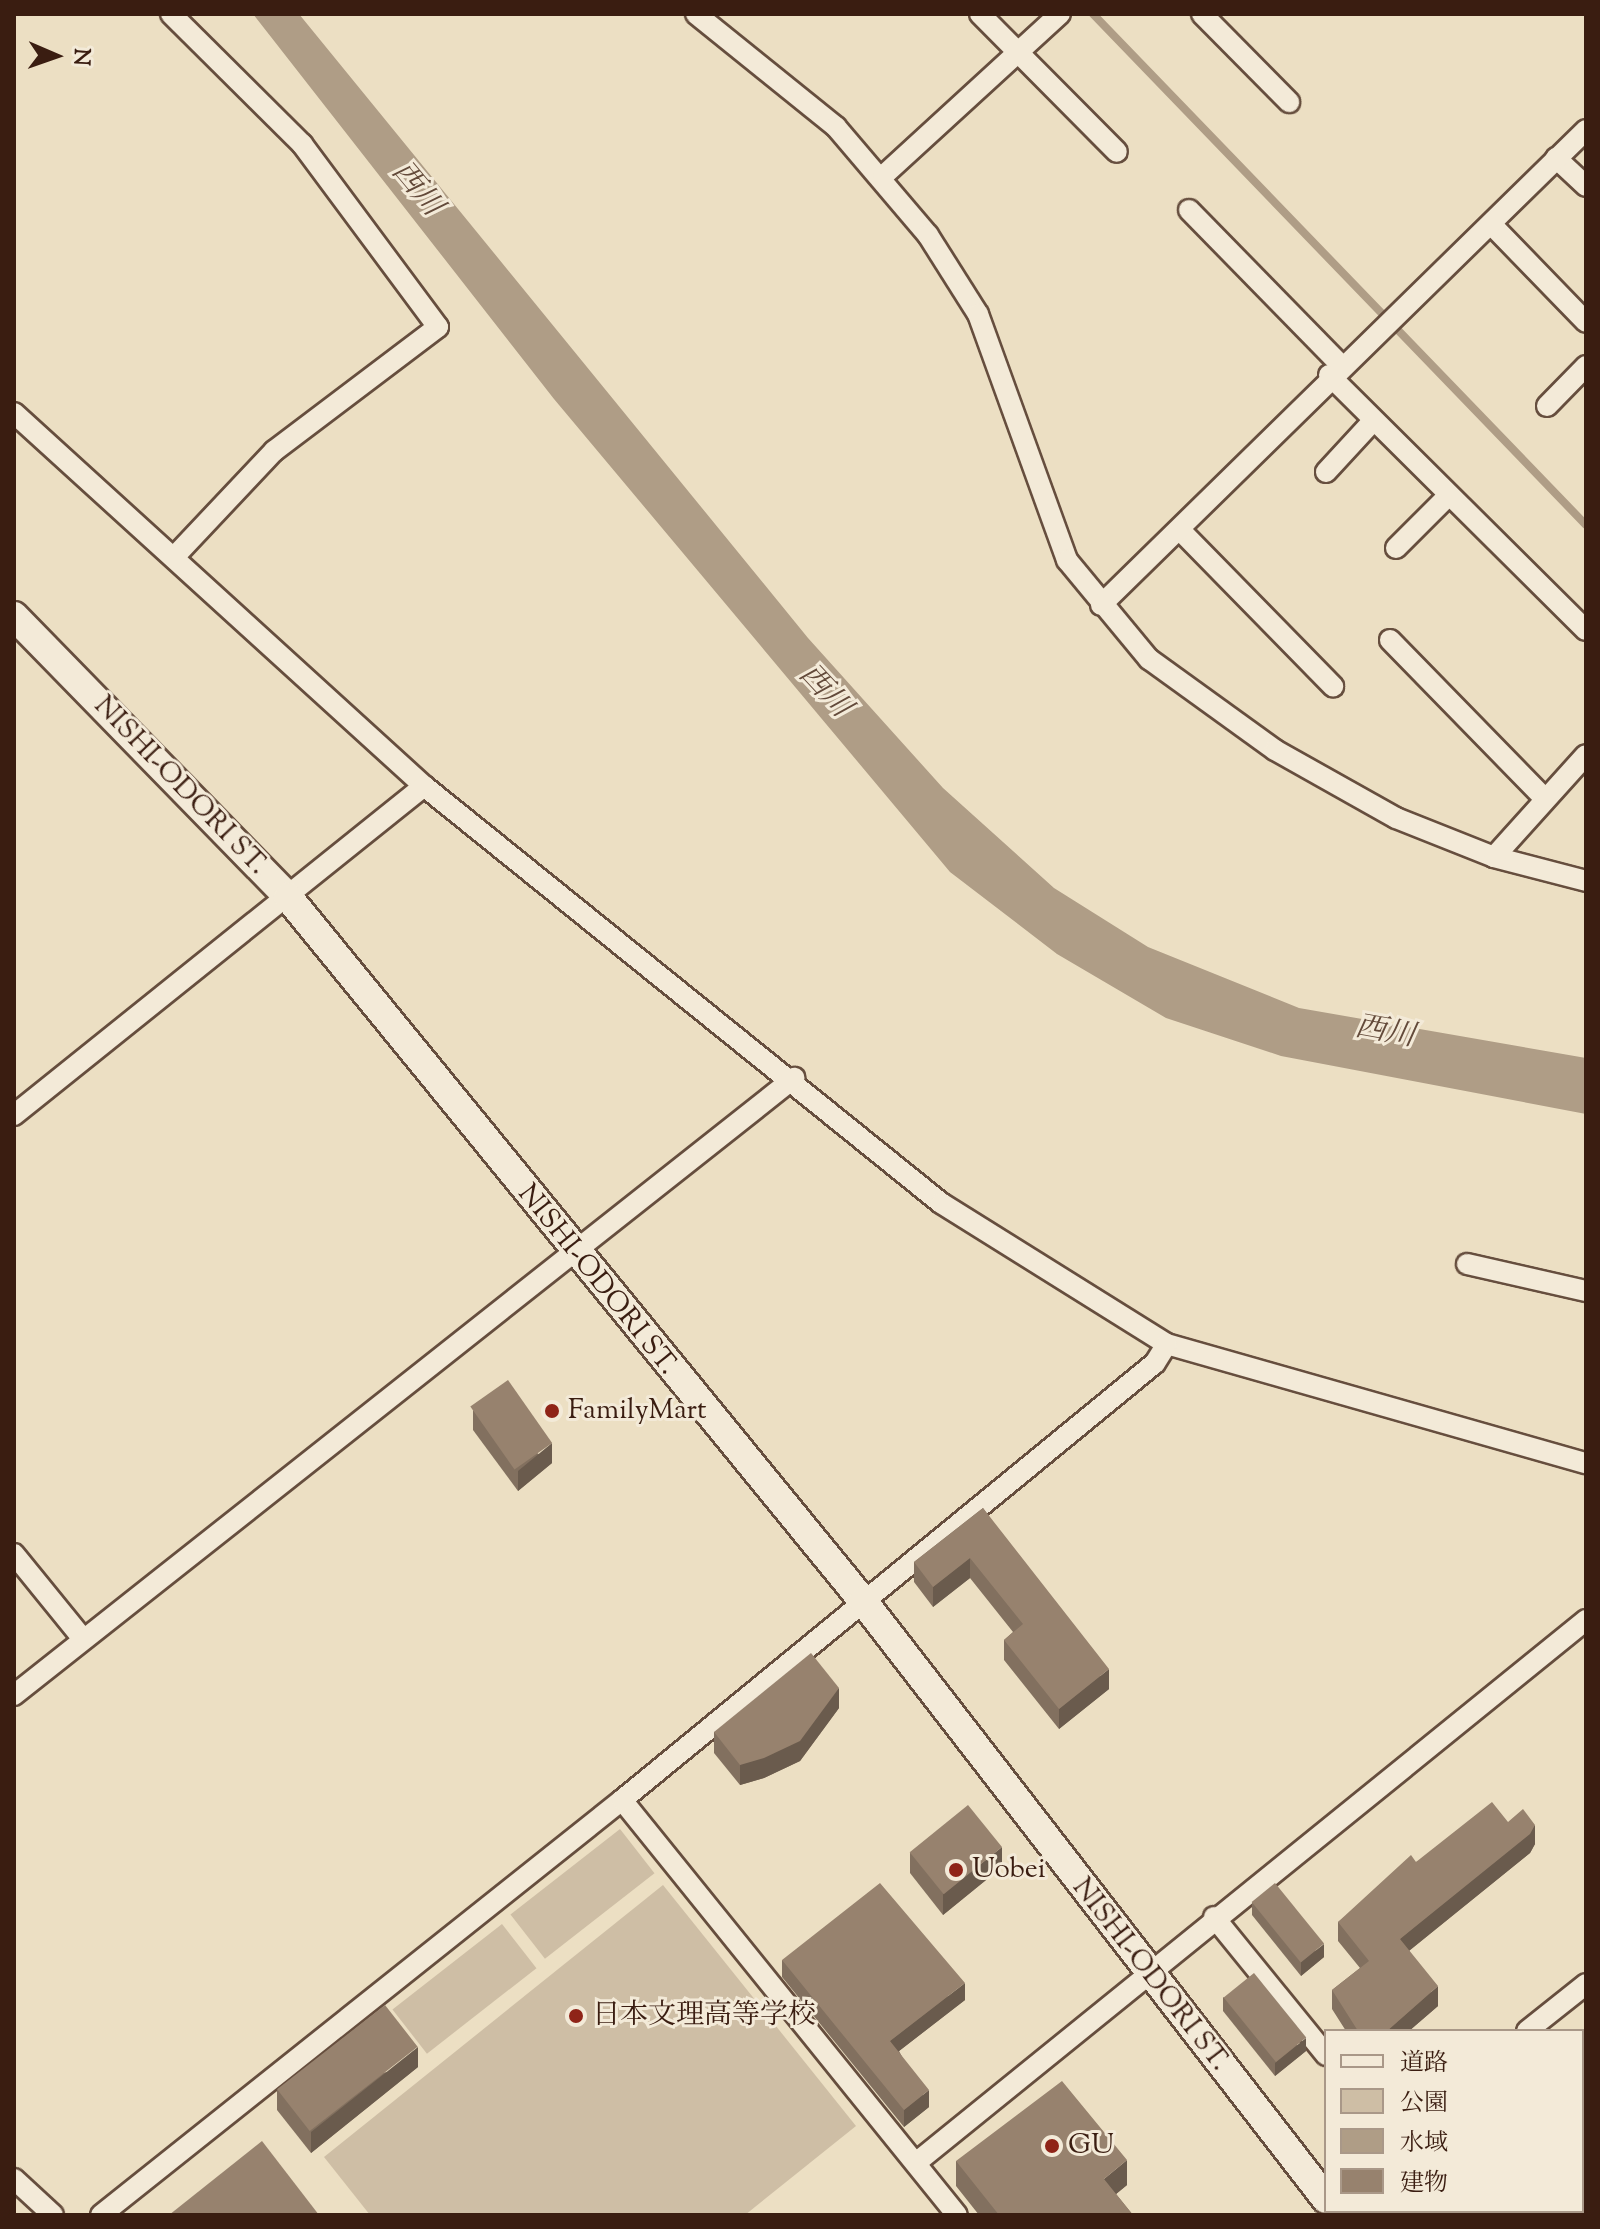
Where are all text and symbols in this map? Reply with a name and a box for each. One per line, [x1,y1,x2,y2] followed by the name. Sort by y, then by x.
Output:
[16,16,96,96] north arrow
[64,48,96,66] text: N
[383,155,449,225] water label: 西川
[790,658,858,726] water label: 西川
[86,690,274,882] street label: NISHI-ODORI ST.
[1352,1010,1418,1056] water label: 西川
[510,1178,684,1382] street label: NISHI-ODORI ST.
[568,1394,706,1428] place label: FamilyMart
[543,1402,561,1420] marker: FamilyMart
[972,1853,1046,1887] place label: Uobei
[947,1861,965,1879] marker: Uobei
[1064,1872,1236,2078] street label: NISHI-ODORI ST.
[592,1999,816,2033] place label: 日本文理高等学校
[567,2007,585,2025] marker: 日本文理高等学校
[1324,2029,1584,2213] legend
[1400,2047,1448,2081] text: 道路
[1400,2087,1448,2121] text: 公園
[1400,2127,1448,2161] text: 水域
[1068,2129,1114,2163] place label: GU
[1043,2137,1061,2155] marker: GU
[1400,2167,1448,2201] text: 建物

